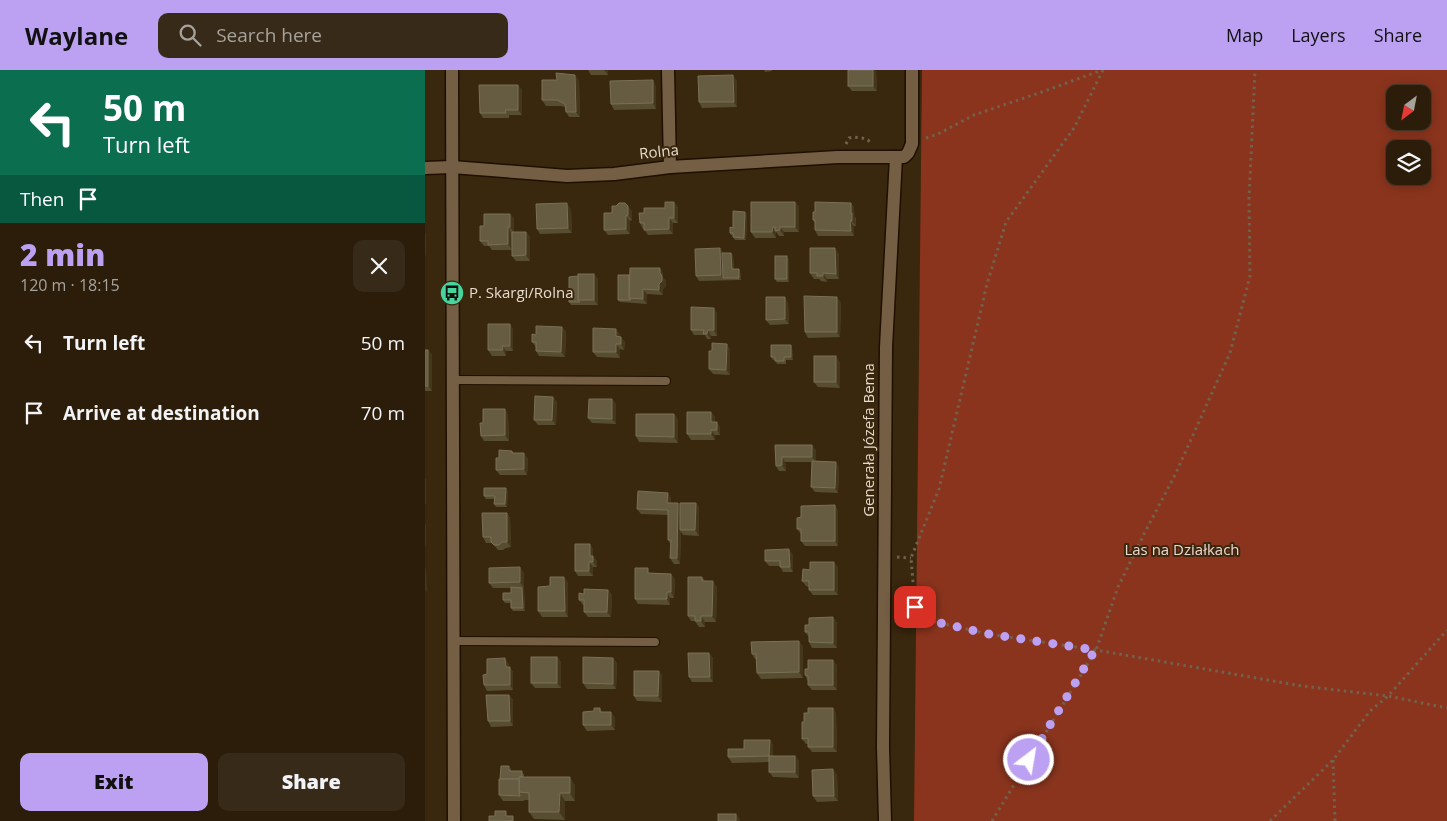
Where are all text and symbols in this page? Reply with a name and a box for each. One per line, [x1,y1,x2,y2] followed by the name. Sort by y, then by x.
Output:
[158,13,508,58] search box
[25,19,128,52] text: Waylane
[176,21,204,49] icon: search
[216,22,322,48] text: Search here
[1226,23,1263,47] text: Map
[1291,23,1346,47] text: Layers
[1374,23,1422,47] text: Share
[103,84,186,131] text: 50 m
[1386,85,1431,130] north arrow
[1386,85,1431,185] map controls
[20,90,85,155] icon: left
[103,129,190,159] text: Turn left
[638,139,680,163] street label: Rolna
[1386,140,1431,185] button: layers
[74,185,102,213] icon: arrive
[20,186,64,212] text: Then
[20,234,105,275] text: 2 min
[353,240,405,292] button: close
[20,274,120,296] text: 120 m · 18:15
[439,280,465,306] bus stop icon: P. Skargi/Rolna
[469,282,573,302] place label: P. Skargi/Rolna
[20,329,48,357] icon: left
[63,330,145,356] text: Turn left
[361,330,405,356] text: 50 m
[858,363,878,517] street label: Generała Józefa Bema
[20,399,48,427] icon: arrive
[63,400,260,426] text: Arrive at destination
[361,400,405,426] text: 70 m
[1124,539,1240,559] park label: Las na Działkach
[894,586,936,628] pin
[901,593,929,621] icon: arrive
[1002,733,1054,785] position arrow
[20,753,208,811] button: Exit
[218,753,405,811] button: Share

